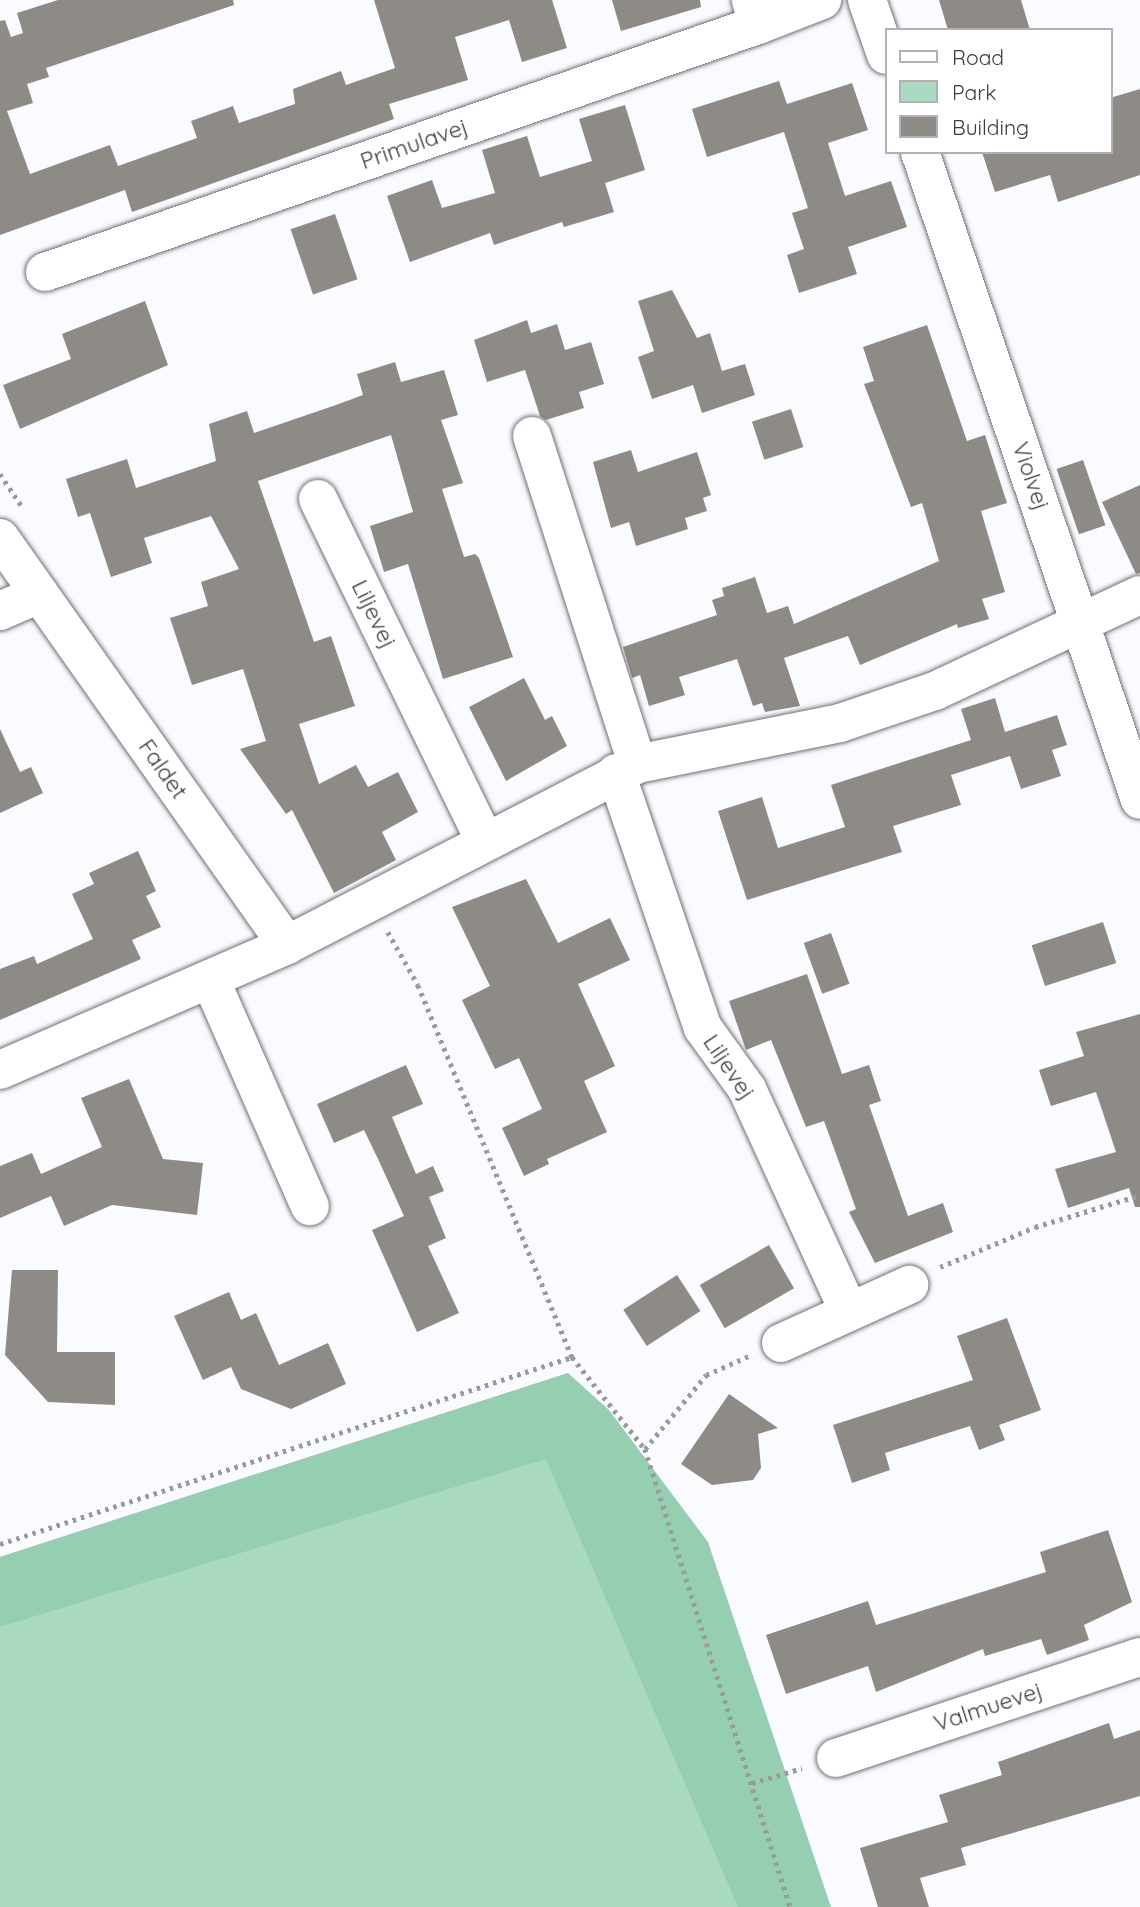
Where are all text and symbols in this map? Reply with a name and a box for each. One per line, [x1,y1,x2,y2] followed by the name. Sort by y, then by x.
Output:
[884,28,1112,154] legend
[952,44,1004,70] text: Road
[952,79,996,105] text: Park
[357,113,471,175] street label: Primulavej
[952,114,1029,140] text: Building
[1007,438,1055,514] street label: Violvej
[346,575,402,653] street label: Liljevej
[133,734,193,804] street label: Faldet
[697,1029,761,1105] street label: Liljevej
[930,1677,1046,1737] street label: Valmuevej

